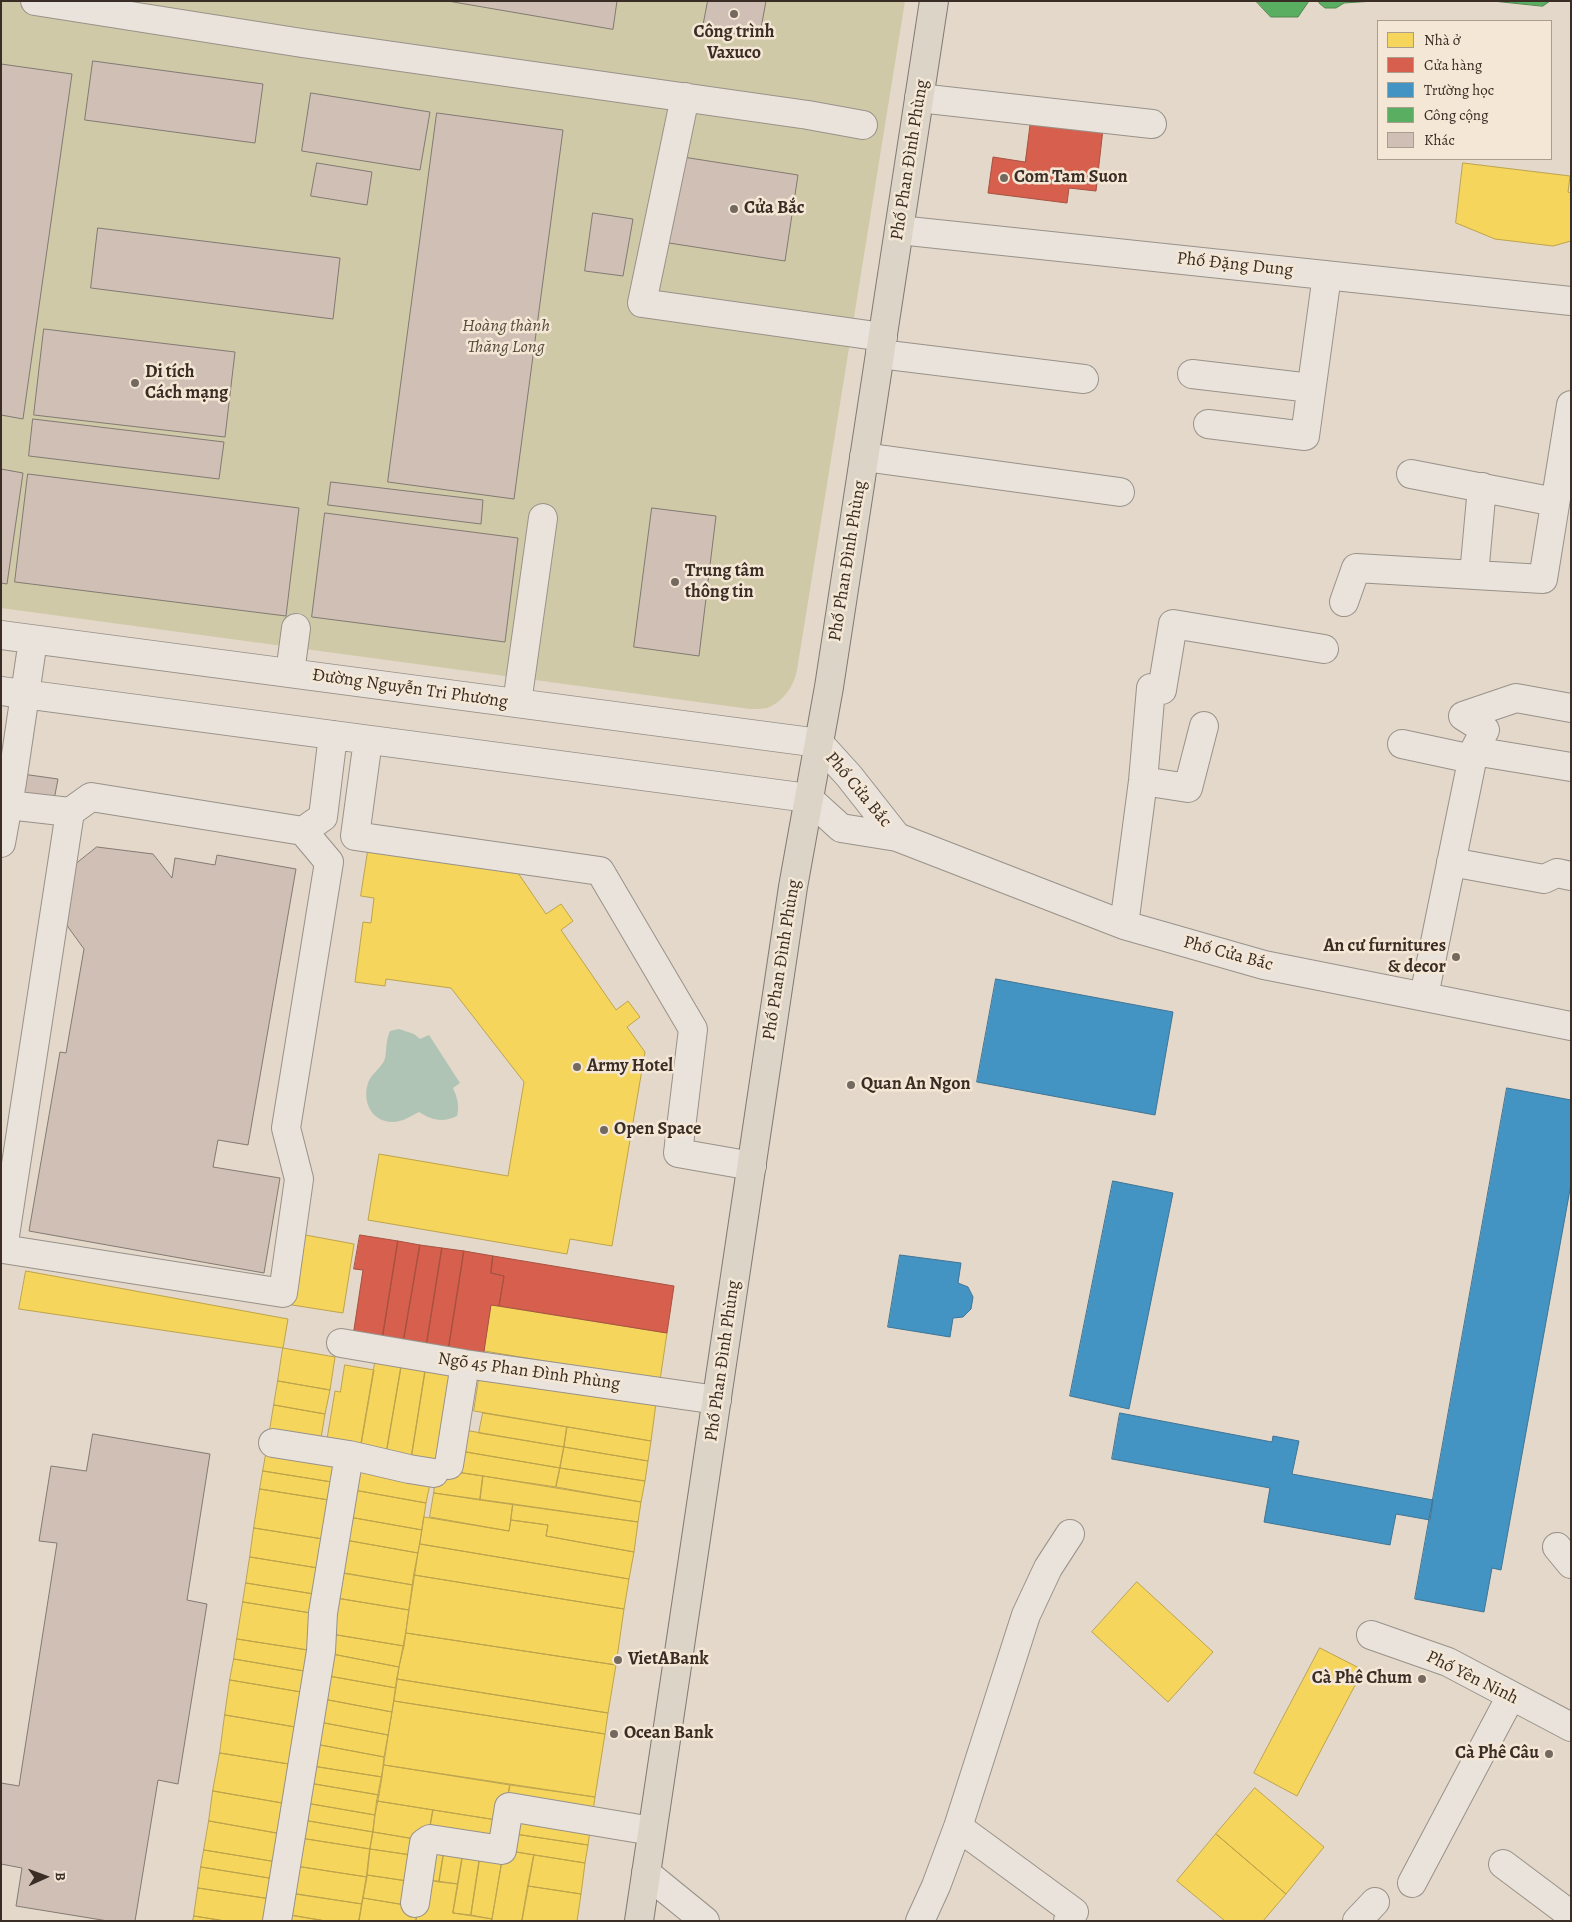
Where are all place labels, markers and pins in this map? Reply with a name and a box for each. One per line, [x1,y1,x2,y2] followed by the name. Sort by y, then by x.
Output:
[728,8,740,20] marker: Công trình Vaxuco
[694,22,774,64] place label: Công trình Vaxuco
[1014,167,1128,189] place label: Com Tam Suon
[998,172,1010,184] marker: Com Tam Suon
[744,198,805,220] place label: Cửa Bắc
[728,203,740,215] marker: Cửa Bắc
[145,362,228,404] place label: Di tích Cách mạng
[129,377,141,389] marker: Di tích Cách mạng
[685,561,764,604] place label: Trung tâm thông tin
[669,576,681,588] marker: Trung tâm thông tin
[1323,936,1446,979] place label: An cư furnitures & decor
[1450,951,1462,963] marker: An cư furnitures & decor
[587,1056,673,1078] place label: Army Hotel
[571,1061,583,1073] marker: Army Hotel
[861,1074,971,1096] place label: Quan An Ngon
[845,1079,857,1091] marker: Quan An Ngon
[614,1119,701,1141] place label: Open Space
[598,1124,610,1136] marker: Open Space
[628,1649,709,1671] place label: VietABank
[612,1654,624,1666] marker: VietABank
[1312,1668,1412,1690] place label: Cà Phê Chum
[1416,1673,1428,1685] marker: Cà Phê Chum
[624,1723,713,1745] place label: Ocean Bank
[608,1728,620,1740] marker: Ocean Bank
[1455,1743,1539,1765] place label: Cà Phê Câu
[1543,1748,1555,1760] marker: Cà Phê Câu

